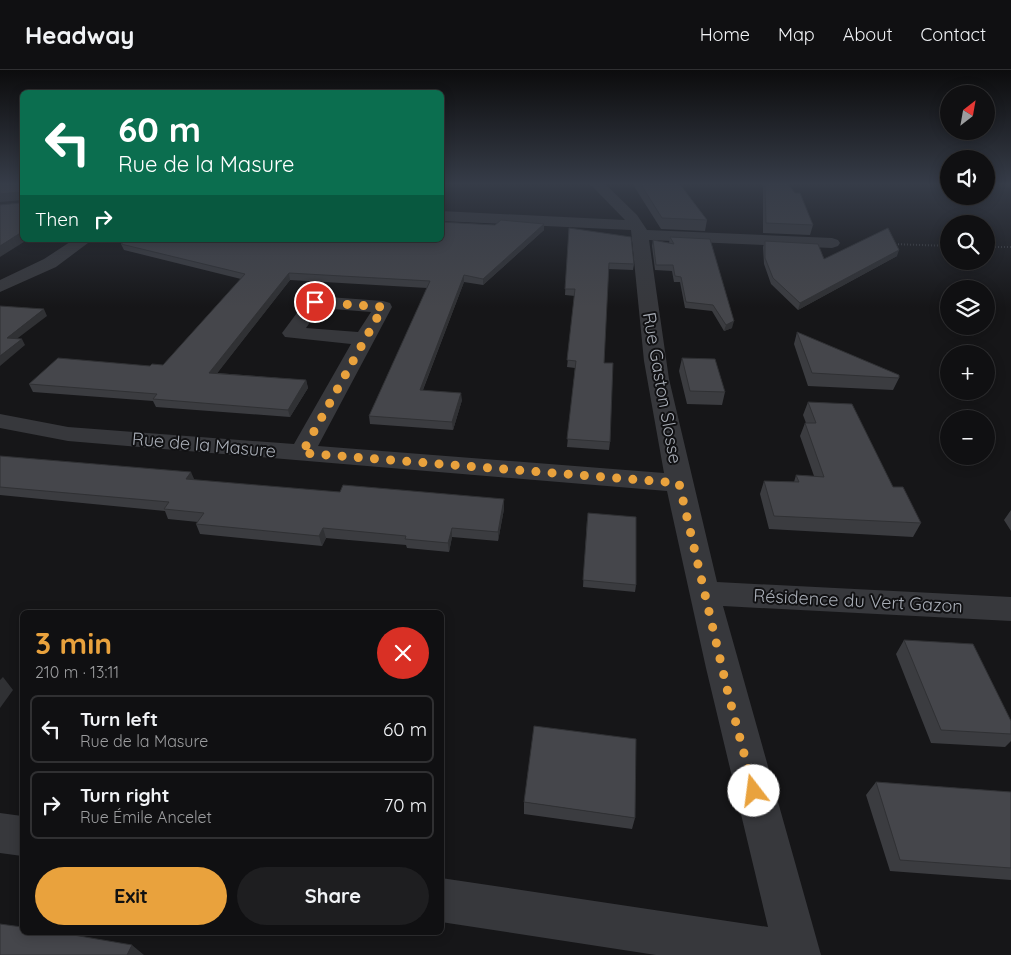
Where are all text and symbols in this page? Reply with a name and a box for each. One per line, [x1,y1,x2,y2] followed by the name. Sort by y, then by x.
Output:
[25,20,134,50] text: Headway
[700,23,750,46] text: Home
[778,23,815,46] text: Map
[843,23,893,46] text: About
[921,23,986,46] text: Contact
[940,85,995,140] north arrow
[940,85,995,465] map controls
[118,107,201,151] text: 60 m
[35,110,100,175] icon: left
[118,150,294,178] text: Rue de la Masure
[940,150,995,205] button: sound
[89,205,117,233] icon: right
[35,207,79,231] text: Then
[940,215,995,270] button: search
[940,280,995,335] button: layers
[294,281,336,323] pin
[301,288,329,316] icon: arrive
[638,310,687,466] street label: Rue Gaston Slosse
[940,345,995,400] button: +
[940,410,995,465] button: −
[131,427,277,462] street label: Rue de la Masure
[753,584,963,617] street label: Résidence du Vert Gazon
[35,624,112,662] text: 3 min
[377,627,429,679] button: close
[35,662,119,682] text: 210 m · 13:11
[80,707,158,731] text: Turn left
[37,715,65,743] icon: left
[383,717,427,741] text: 60 m
[80,731,208,751] text: Rue de la Masure
[727,764,779,816] position arrow
[80,783,169,807] text: Turn right
[37,791,65,819] icon: right
[383,793,427,817] text: 70 m
[80,807,212,827] text: Rue Émile Ancelet
[35,867,227,925] button: Exit
[237,867,429,925] button: Share

